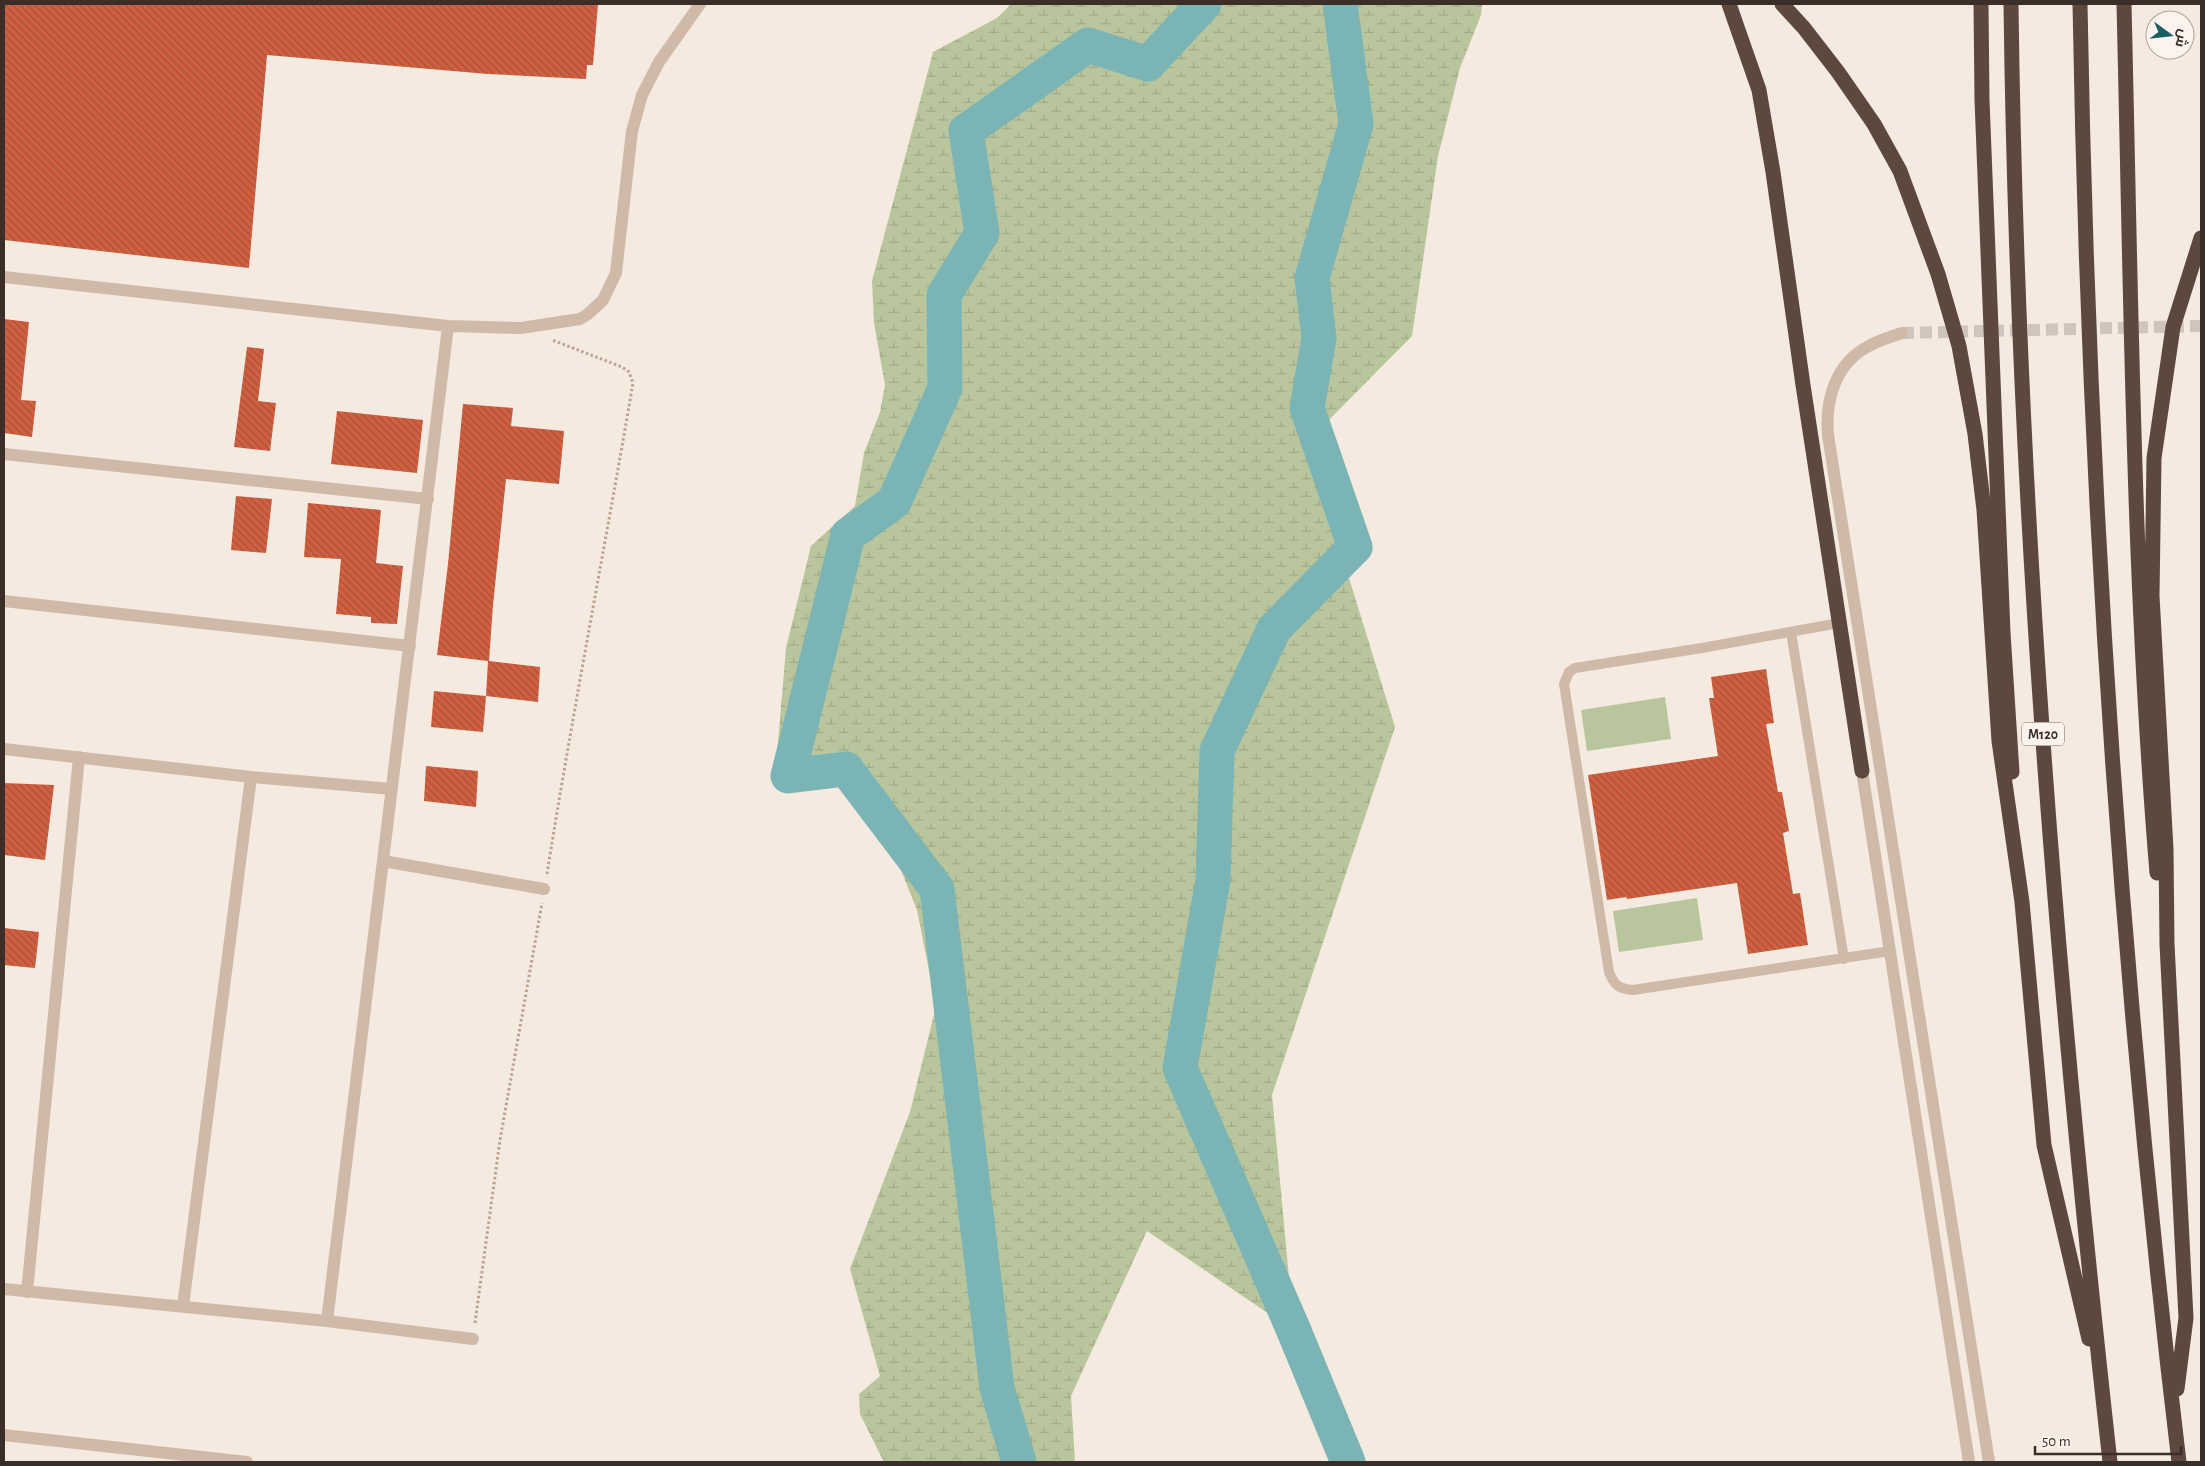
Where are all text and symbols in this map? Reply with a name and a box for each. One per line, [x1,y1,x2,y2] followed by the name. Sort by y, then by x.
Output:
[2145,10,2195,60] north arrow
[2172,27,2193,49] text: ش
[2022,722,2064,746] road number: M120
[2035,1424,2181,1456] scale bar
[2042,1434,2071,1449] text: 50 m

